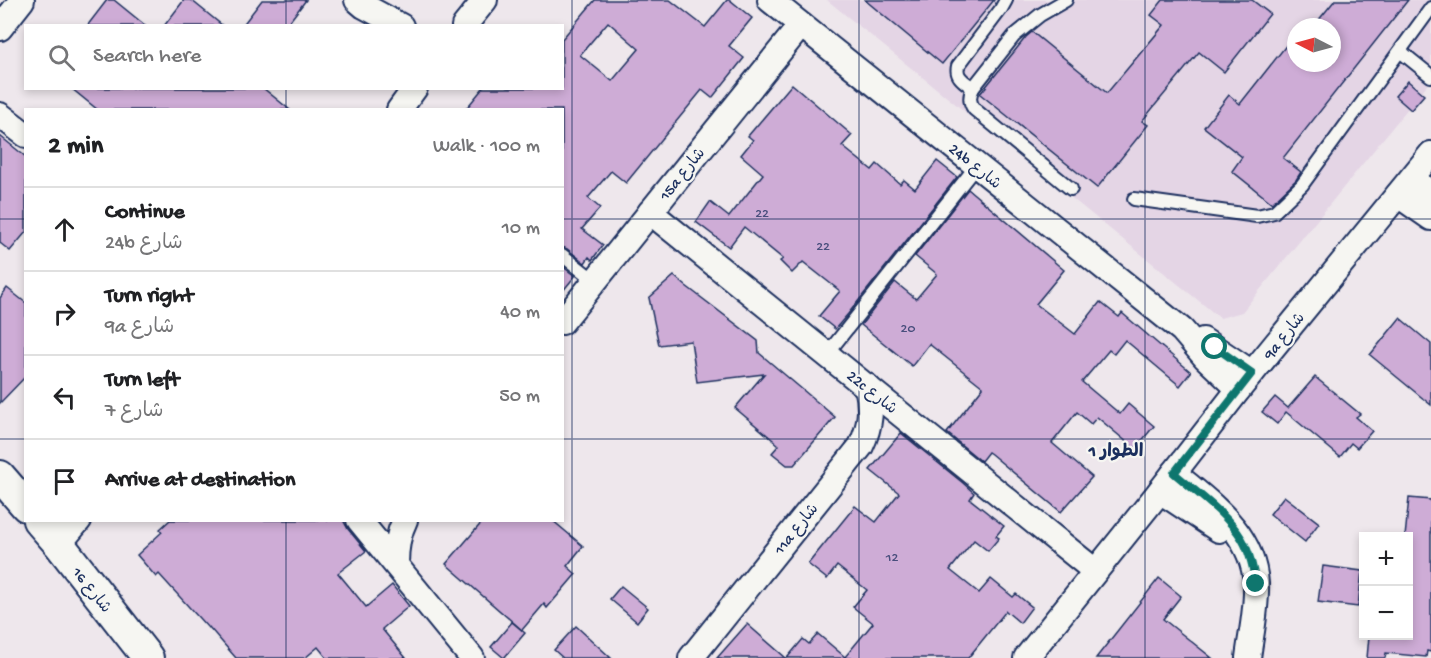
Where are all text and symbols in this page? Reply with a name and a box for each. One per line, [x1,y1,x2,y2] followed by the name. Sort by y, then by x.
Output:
[1287,18,1341,72] north arrow
[24,24,564,90] search box
[45,41,78,74] icon: search
[93,44,201,70] text: Search here
[48,132,103,163] text: 2 min
[433,136,540,159] text: Walk · 100 m
[944,141,1004,195] street label: 24b شارع
[656,145,711,206] street label: 15a شارع
[105,200,185,226] text: Continue
[755,206,769,223] house number: 22
[48,213,81,246] icon: ahead
[502,218,540,241] text: 10 m
[105,233,183,256] text: 24b شارع
[816,239,830,256] house number: 22
[105,284,193,310] text: Turn right
[48,297,81,330] icon: right
[500,302,540,325] text: 40 m
[1260,310,1311,365] street label: 9a شارع
[105,317,174,340] text: 9a شارع
[901,321,915,338] house number: 20
[1201,333,1227,359] route start
[105,368,179,394] text: Turn left
[842,368,900,420] street label: 22c شارع
[48,381,81,414] icon: left
[499,386,540,409] text: 50 m
[105,401,163,424] text: شارع 7
[1088,442,1143,463] district label: الطوار 1
[48,465,81,498] icon: arrive
[105,468,295,494] text: Arrive at destination
[771,501,824,560] street label: 11a شارع
[1359,532,1413,640] map controls
[1359,532,1413,586] button: +
[885,550,898,567] house number: 12
[66,564,114,618] street label: شارع 16
[1242,570,1268,596] route end
[1359,586,1413,640] button: −

